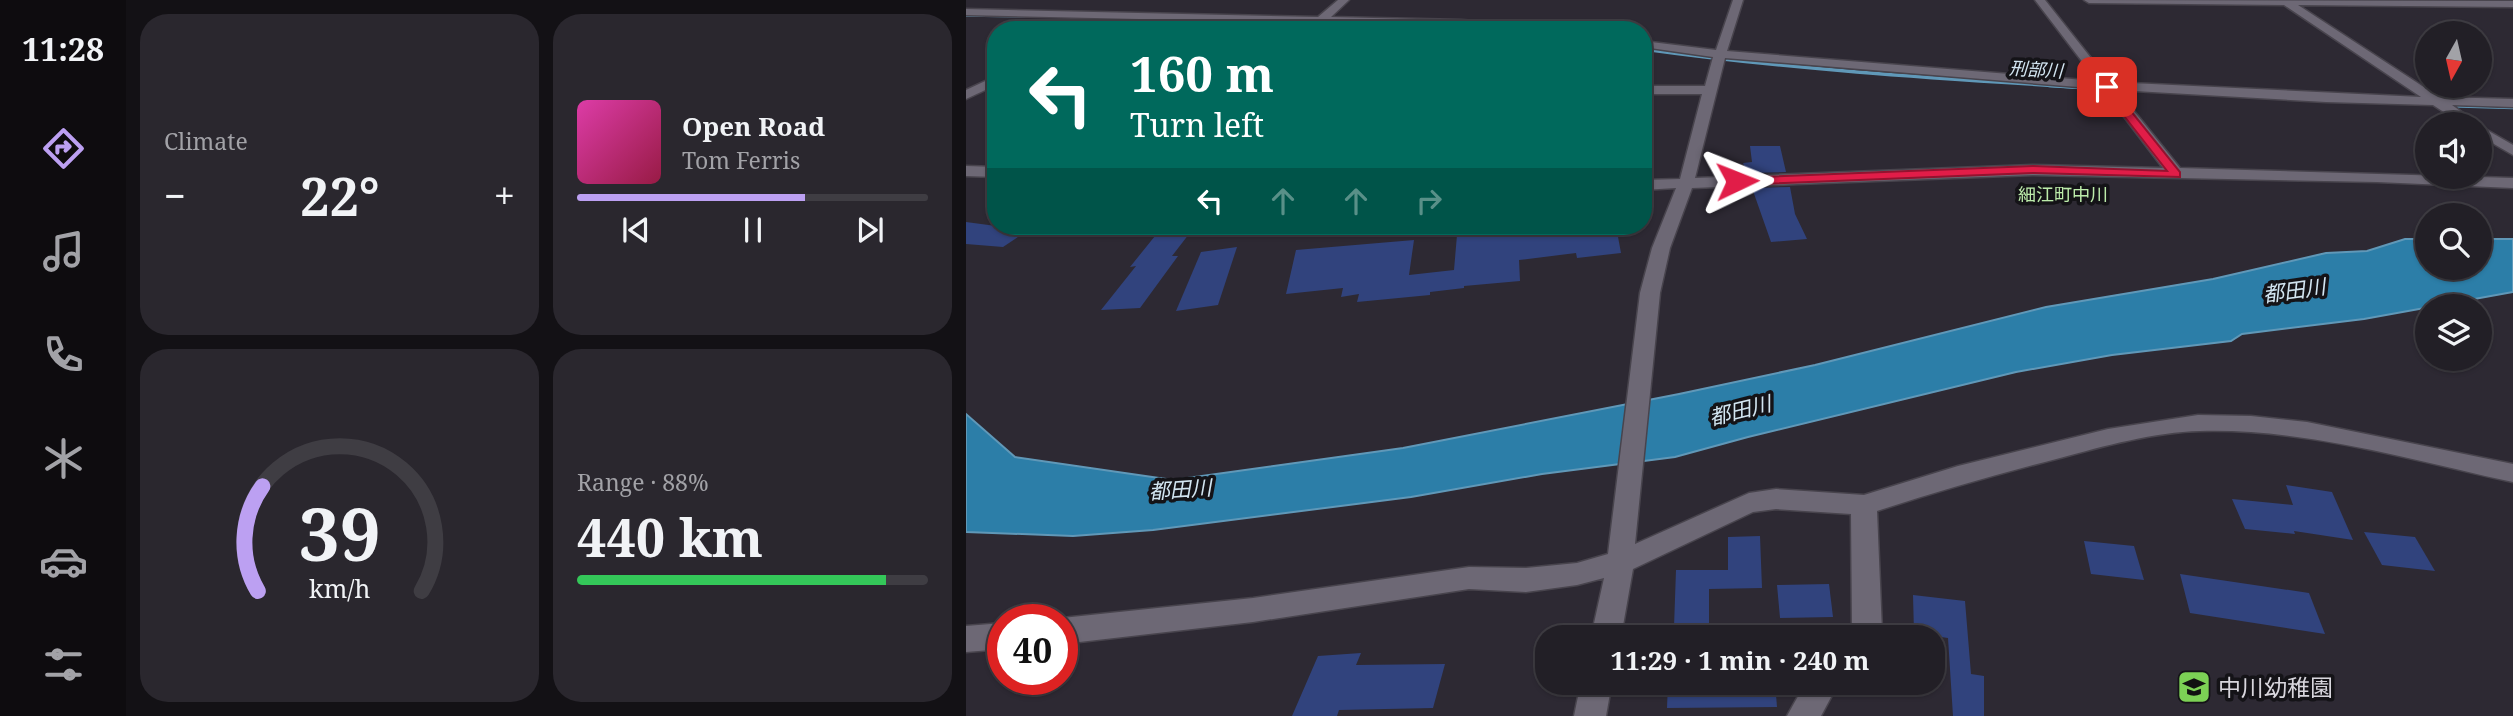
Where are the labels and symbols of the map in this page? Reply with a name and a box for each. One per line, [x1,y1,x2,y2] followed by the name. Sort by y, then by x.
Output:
[2415,21,2492,98] north arrow
[2008,56,2066,83] water label: 刑部川
[2077,57,2137,117] pin
[1700,144,1774,218] position arrow
[2018,182,2108,206] district label: 細江町中川
[2261,271,2329,308] water label: 都田川
[1706,388,1776,431] water label: 都田川
[1148,473,1214,505] water label: 都田川
[987,604,1078,695] speed limit sign: 40
[2175,668,2213,706] school or university icon: 中川幼稚園
[2218,671,2333,703] place label: 中川幼稚園

